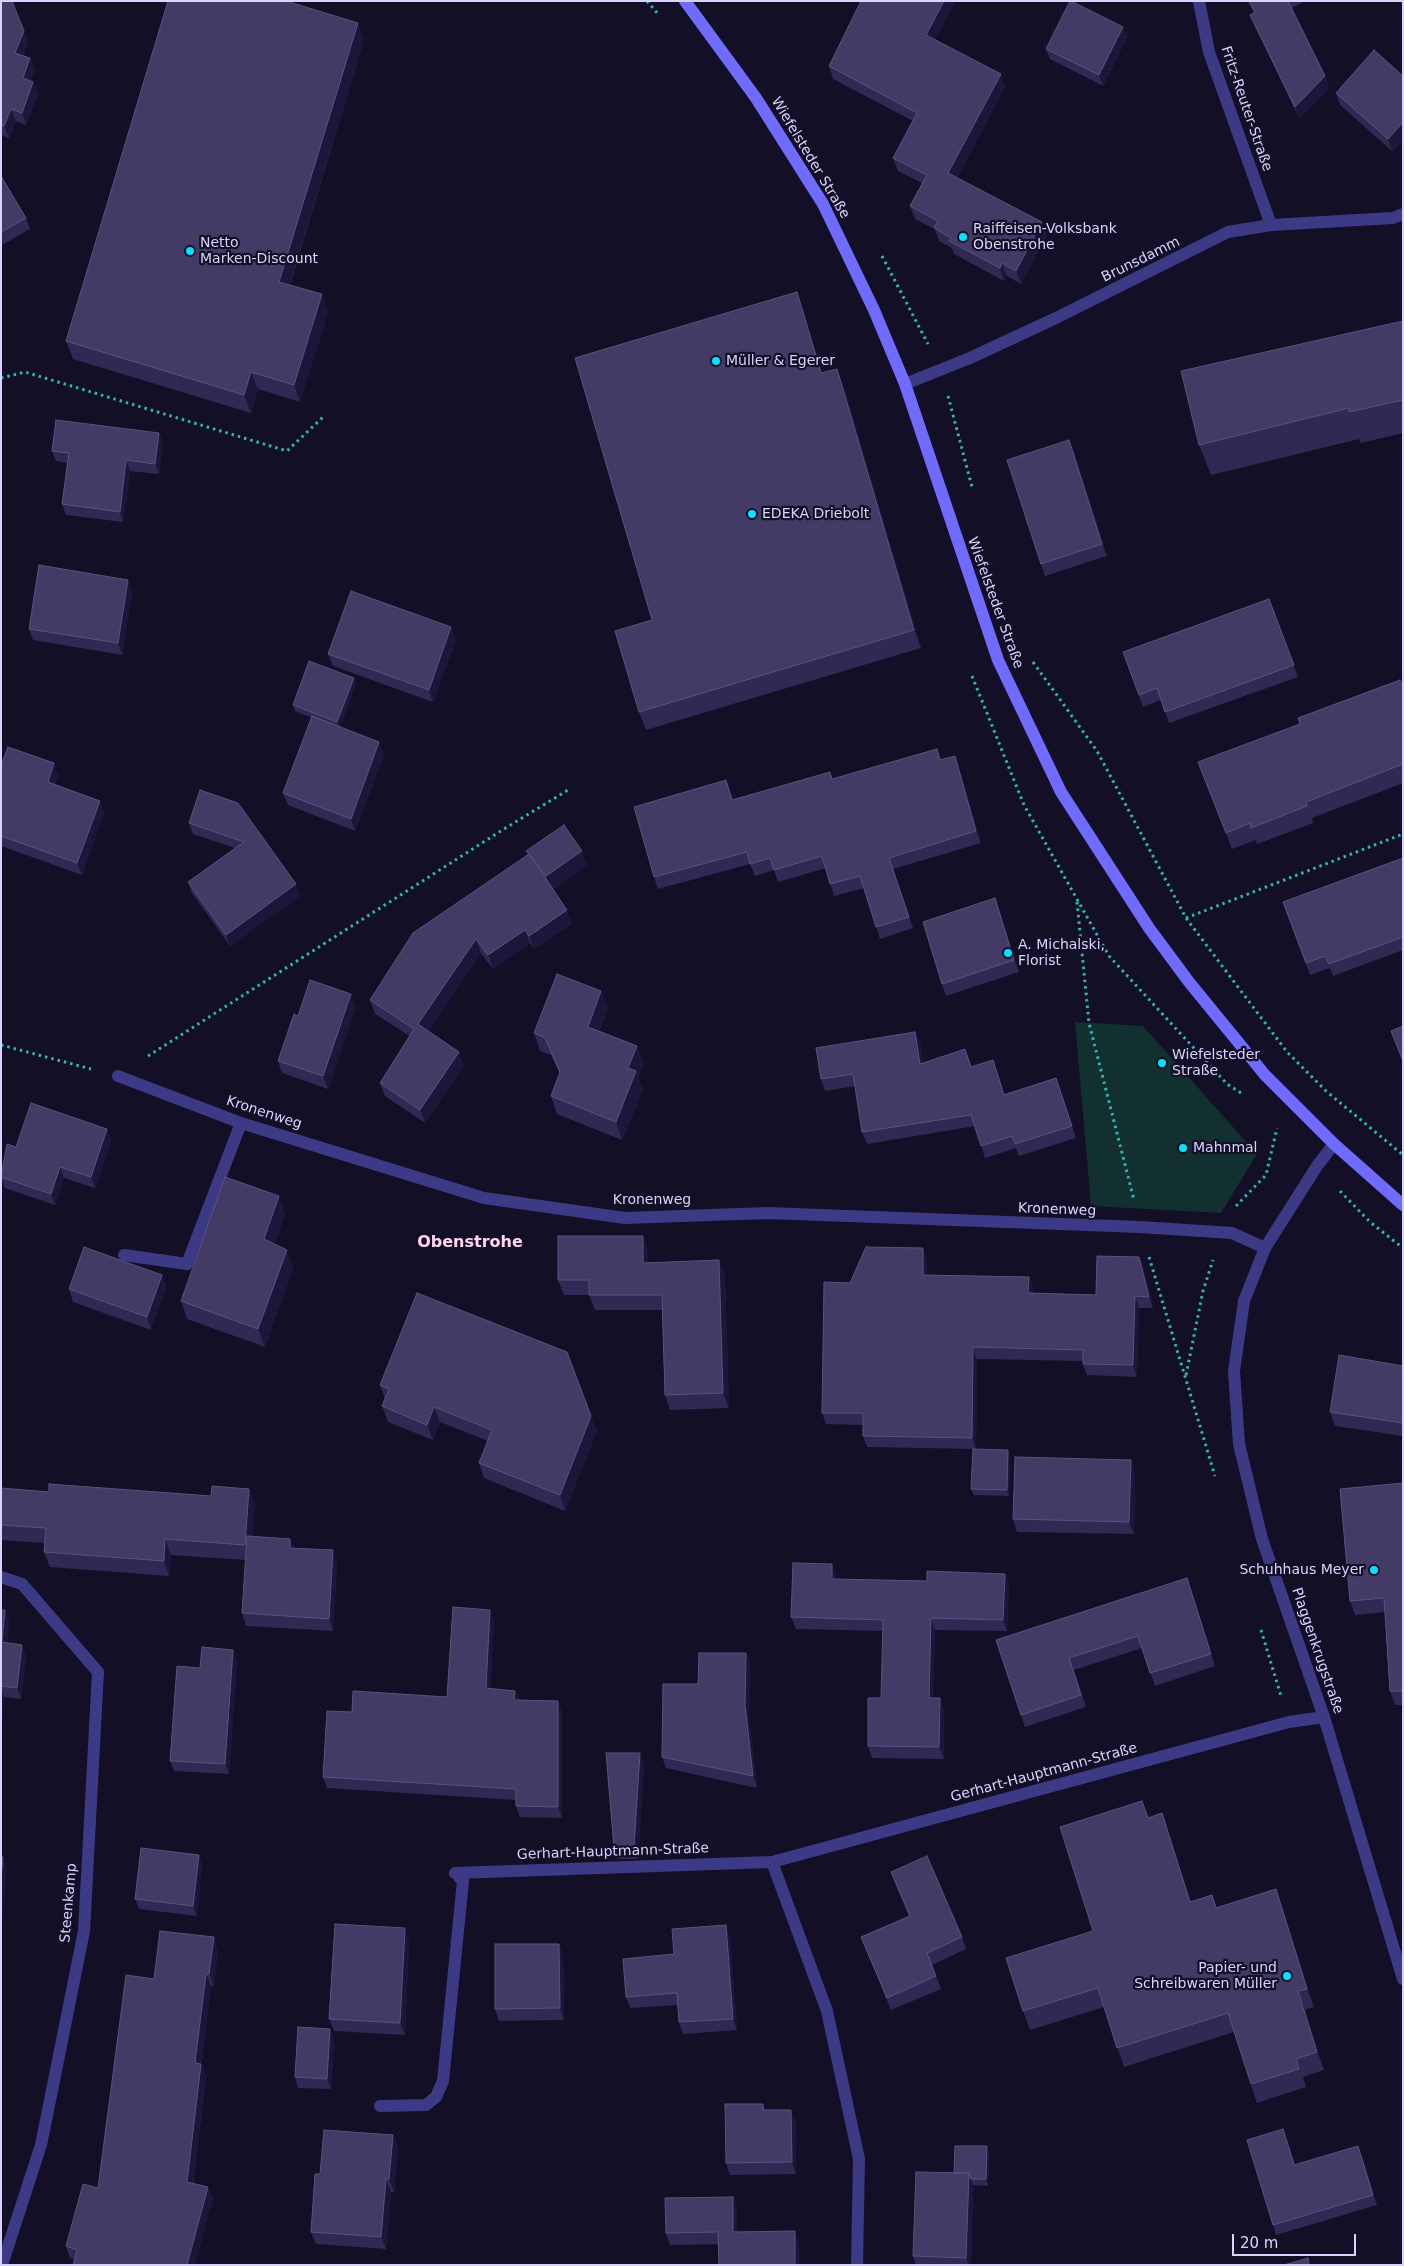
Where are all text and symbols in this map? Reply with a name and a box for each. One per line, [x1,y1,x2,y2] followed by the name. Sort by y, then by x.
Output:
[1217,44,1275,174] street label: Fritz-Reuter-Straße
[767,94,853,222] street label: Wiefelsteder Straße
[973,221,1117,253] place label: Raiffeisen-Volksbank Obenstrohe
[957,231,969,243] marker: Raiffeisen-Volksbank Obenstrohe
[1099,234,1183,286] street label: Brunsdamm
[200,235,318,268] place label: Netto Marken-Discount
[184,245,196,257] marker: Netto Marken-Discount
[726,353,835,369] place label: Müller & Egerer
[710,355,722,367] marker: Müller & Egerer
[762,506,869,522] place label: EDEKA Driebolt
[746,508,758,520] marker: EDEKA Driebolt
[963,535,1027,671] street label: Wiefelsteder Straße
[1018,937,1105,970] place label: A. Michalski, Florist
[1002,947,1014,959] marker: A. Michalski, Florist
[1172,1047,1260,1080] place label: Wiefelsteder Straße
[1156,1057,1168,1069] marker: Wiefelsteder Straße
[224,1093,304,1133] street label: Kronenweg
[1193,1140,1258,1156] place label: Mahnmal
[1177,1142,1189,1154] marker: Mahnmal
[613,1192,691,1208] street label: Kronenweg
[1017,1200,1097,1220] street label: Kronenweg
[417,1233,523,1253] district label: Obenstrohe
[1239,1562,1364,1578] place label: Schuhhaus Meyer
[1368,1564,1380,1576] marker: Schuhhaus Meyer
[1288,1586,1346,1716] street label: Plaggenkrugstraße
[949,1740,1139,1806] street label: Gerhart-Hauptmann-Straße
[517,1840,709,1864] street label: Gerhart-Hauptmann-Straße
[57,1863,81,1943] street label: Steenkamp
[1134,1960,1277,1992] place label: Papier- und Schreibwaren Müller
[1281,1970,1293,1982] marker: Papier- und Schreibwaren Müller
[1234,2224,1358,2256] scale bar
[1240,2234,1278,2252] text: 20 m

